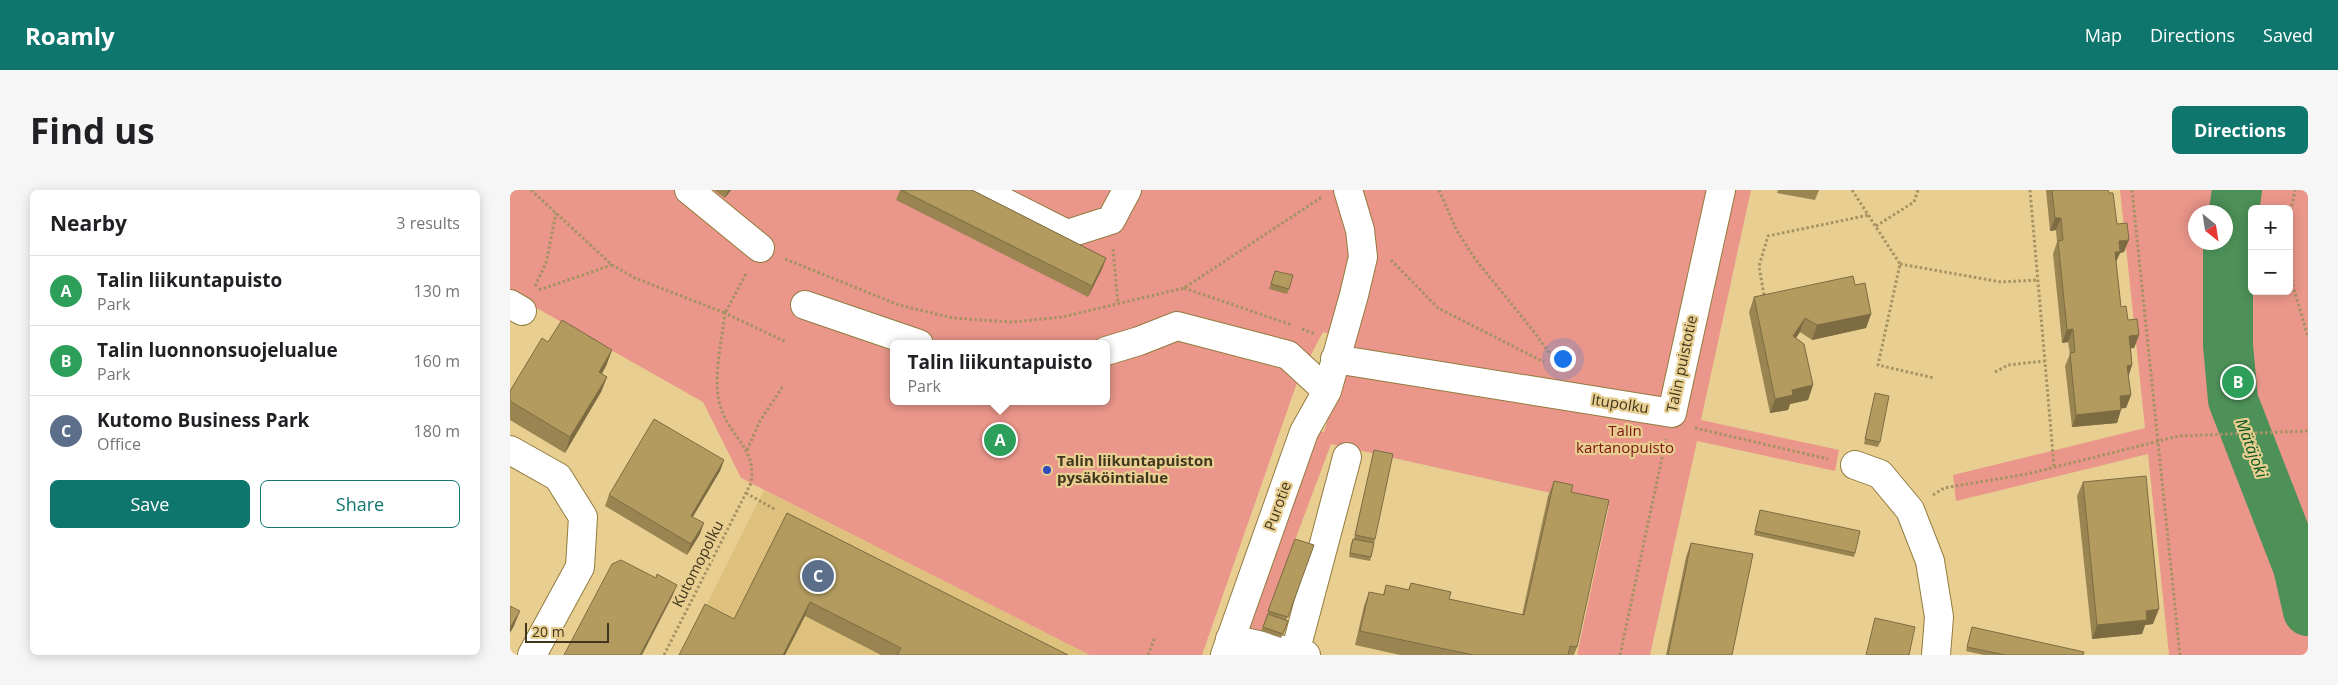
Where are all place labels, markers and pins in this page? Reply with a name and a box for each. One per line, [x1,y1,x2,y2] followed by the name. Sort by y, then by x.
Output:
[2222,363,2254,401] pin: B
[984,421,1016,459] pin: A
[1057,450,1213,487] place label: Talin liikuntapuiston pysäköintialue
[1041,464,1053,476] marker: Talin liikuntapuiston pysäköintialue
[802,557,834,595] pin: C

